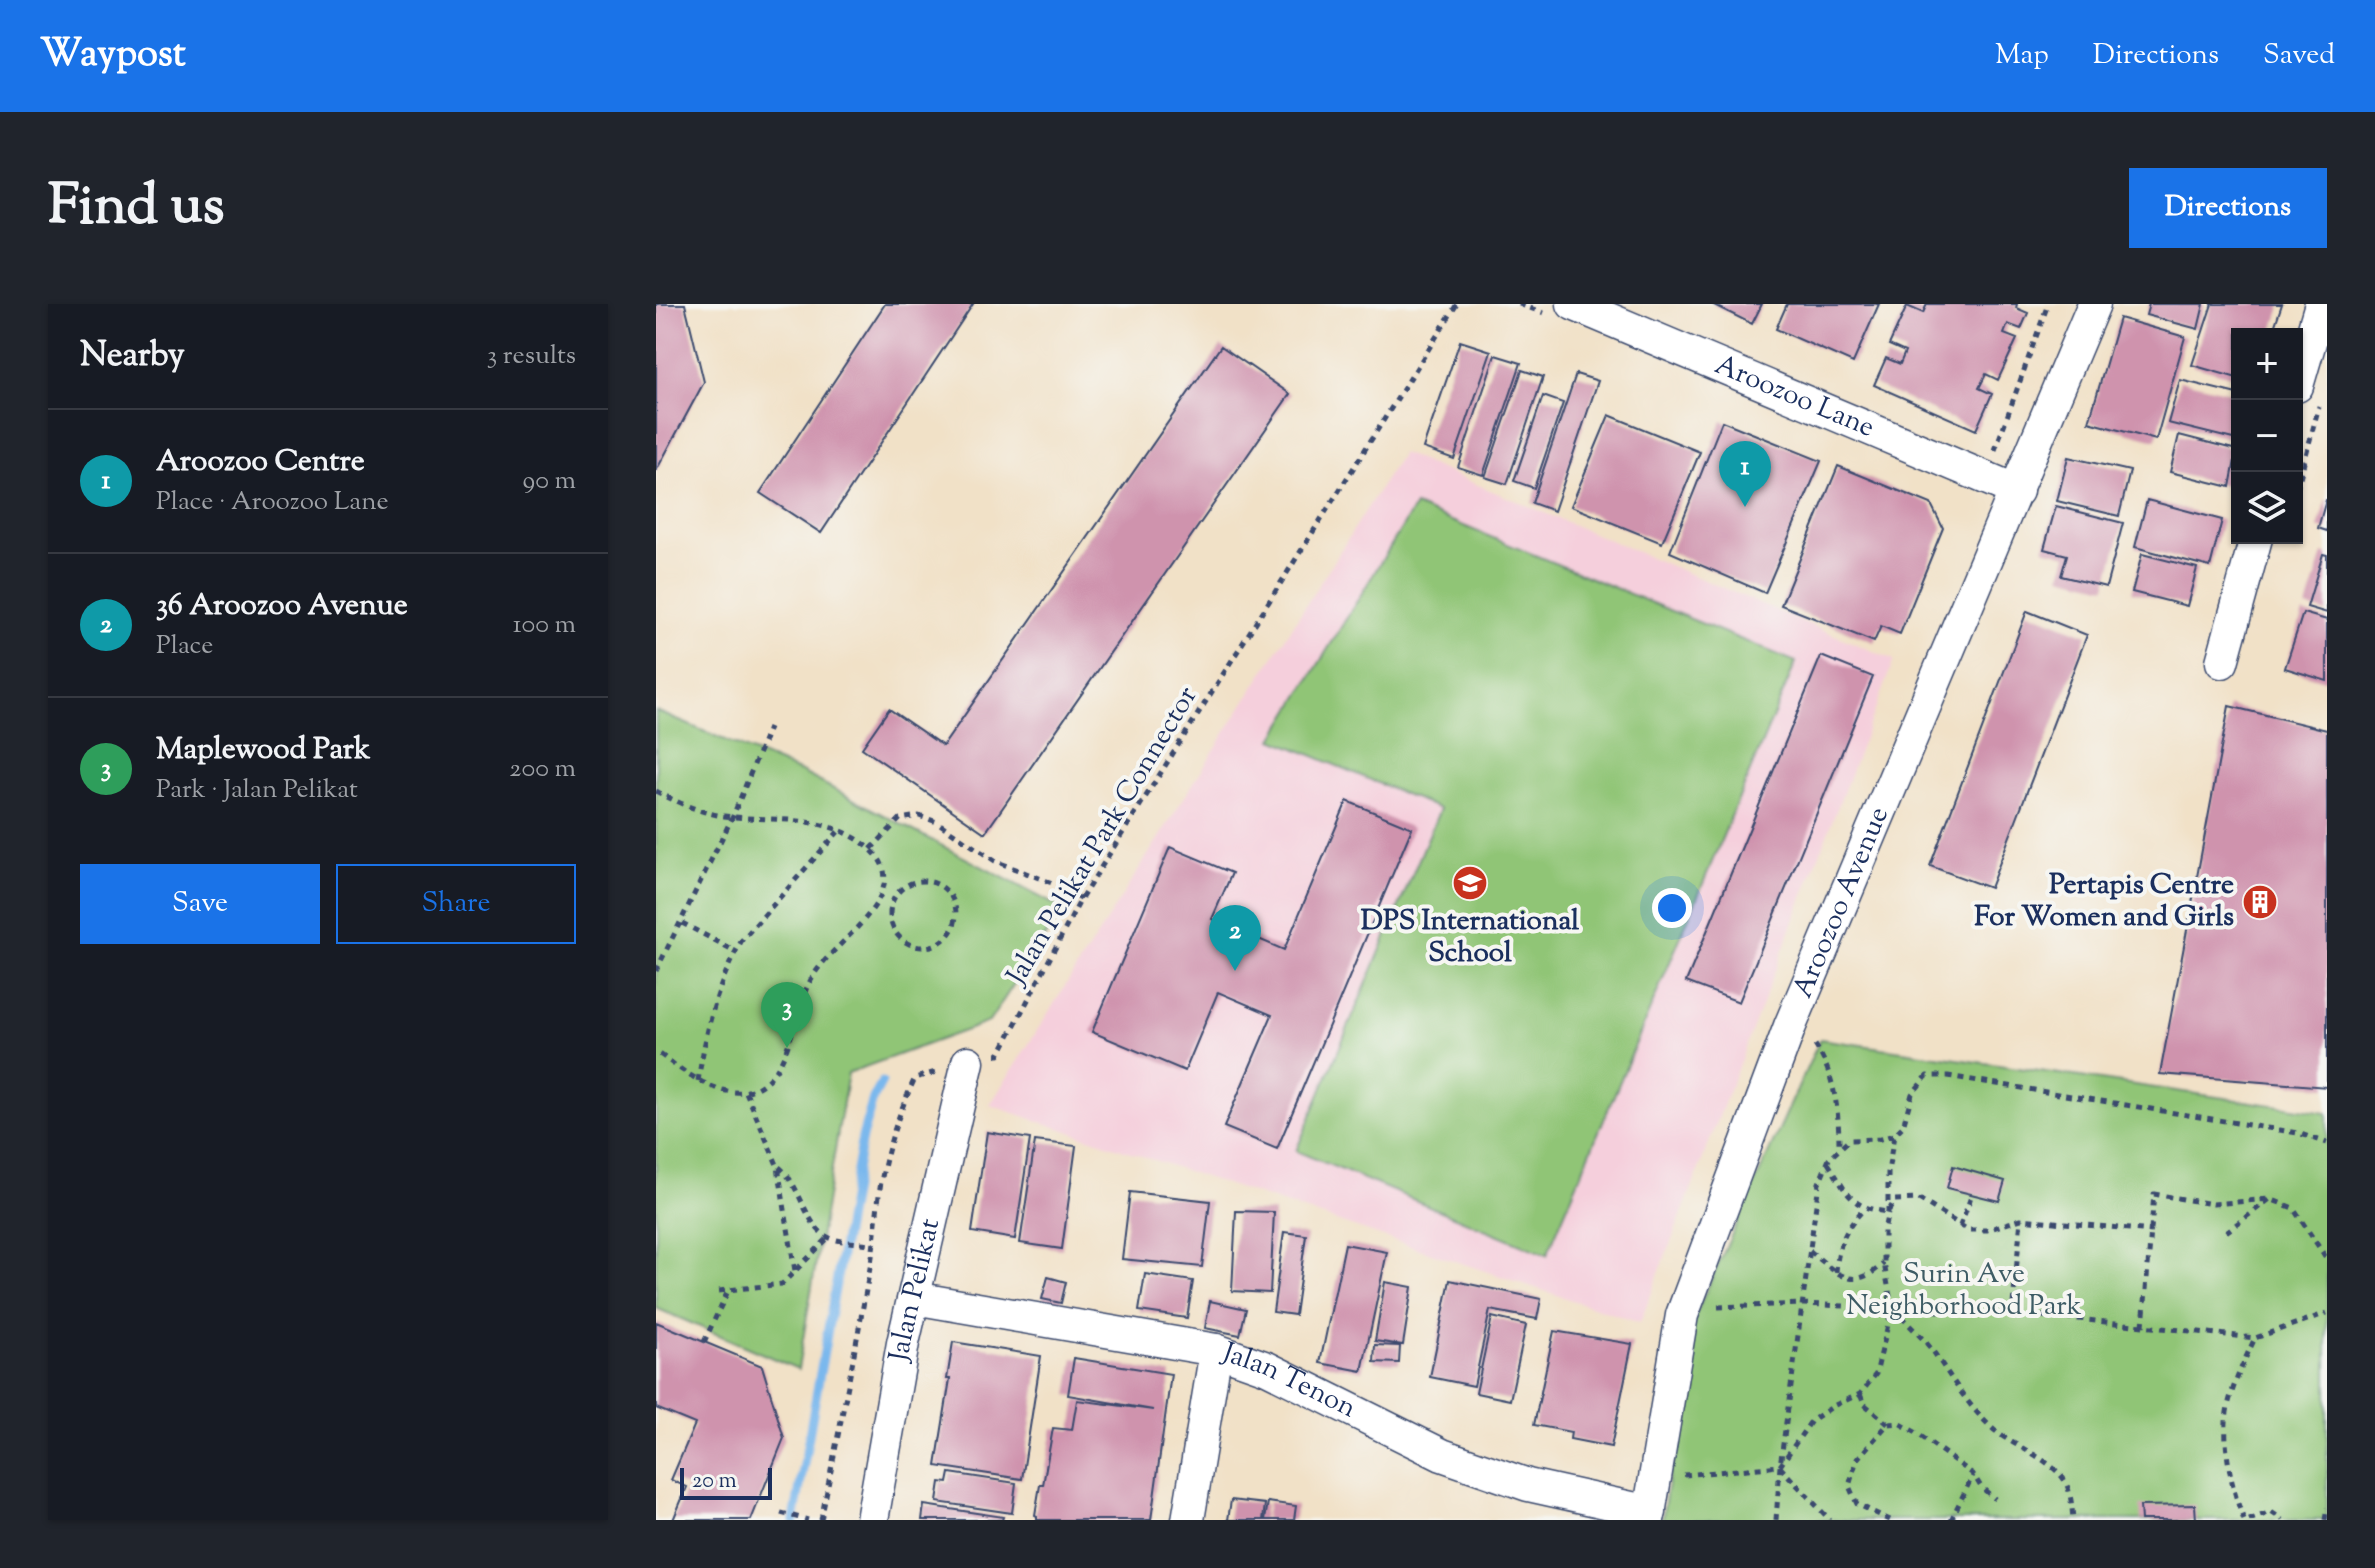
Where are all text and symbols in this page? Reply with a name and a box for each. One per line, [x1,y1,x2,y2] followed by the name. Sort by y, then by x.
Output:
[40,29,186,83] text: Waypost
[1995,36,2049,76] text: Map
[2093,36,2219,76] text: Directions
[2263,36,2335,76] text: Saved
[48,168,224,249] text: Find us
[2129,168,2327,248] button: Directions
[2231,328,2303,544] map controls
[2231,328,2303,400] button: +
[80,332,185,381] text: Nearby
[487,338,576,375] text: 3 results
[1708,346,1880,449] street label: Aroozoo Lane
[2231,400,2303,472] button: −
[156,441,365,484] text: Aroozoo Centre
[1719,441,1771,507] pin: 1
[102,463,110,500] text: 1
[523,463,576,500] text: 90 m
[2231,472,2303,544] button: layers
[156,484,389,521] text: Place · Aroozoo Lane
[156,585,408,628] text: 36 Aroozoo Avenue
[100,607,112,644] text: 2
[513,607,576,644] text: 100 m
[156,628,213,665] text: Place
[997,679,1208,994] street label: Jalan Pelikat Park Connector
[156,729,370,772] text: Maplewood Park
[101,751,111,788] text: 3
[509,751,576,788] text: 200 m
[156,772,358,809] text: Park · Jalan Pelikat
[1784,801,1900,1005] street label: Aroozoo Avenue
[80,864,320,944] button: Save
[336,864,576,944] button: Share
[1451,864,1489,902] school or university icon: DPS International School
[1974,866,2234,938] place label: Pertapis Centre For Women and Girls
[2241,883,2279,921] building icon: Pertapis Centre For Women and Girls
[1652,888,1692,928] your location
[1361,902,1579,974] place label: DPS International School
[1209,905,1261,971] pin: 2
[761,982,813,1048] pin: 3
[880,1214,951,1366] street label: Jalan Pelikat
[1846,1255,2082,1327] park label: Surin Ave Neighborhood Park
[1215,1333,1363,1429] street label: Jalan Tenon
[680,1464,772,1500] scale bar
[692,1466,737,1498] text: 20 m

